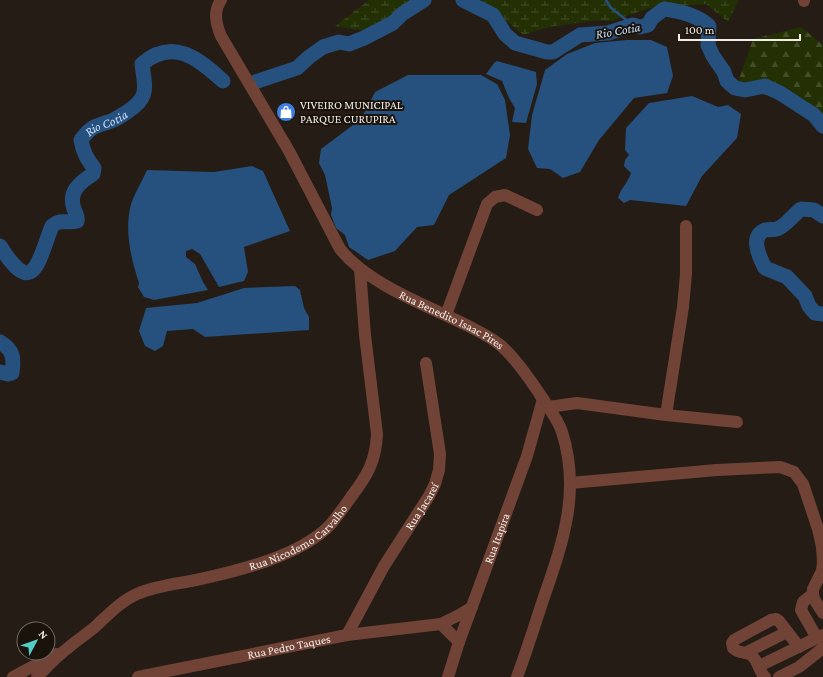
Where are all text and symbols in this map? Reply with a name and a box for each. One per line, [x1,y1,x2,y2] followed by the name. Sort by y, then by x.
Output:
[679,16,800,42] scale bar
[595,19,642,42] water label: Rio Cotia
[685,23,715,37] text: 100 m
[300,98,403,126] place label: VIVEIRO MUNICIPAL PARQUE CURUPIRA
[275,101,297,123] shop icon: VIVEIRO MUNICIPAL PARQUE CURUPIRA
[82,107,130,139] water label: Rio Cotia
[397,287,507,352] street label: Rua Benedito Isaac Pires
[402,480,442,533] street label: Rua Jacareí
[247,502,350,573] street label: Rua Nicodemo Carvalho
[481,511,513,566] street label: Rua Itapira
[16,621,56,661] north arrow
[37,628,51,642] text: N
[246,631,332,662] street label: Rua Pedro Taques

